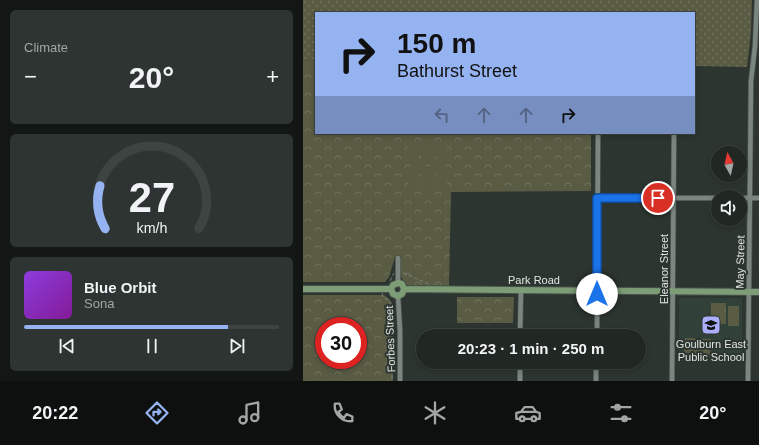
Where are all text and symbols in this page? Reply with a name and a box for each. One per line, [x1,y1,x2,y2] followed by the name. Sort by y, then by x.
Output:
[331,28,383,80] icon: right
[397,28,476,59] text: 150 m
[24,40,68,55] text: Climate
[129,61,174,94] text: 20°
[397,61,517,81] text: Bathurst Street
[24,64,37,89] text: −
[266,64,279,89] text: +
[431,104,453,126] icon: left
[473,104,495,126] icon: ahead
[515,104,537,126] icon: ahead
[557,104,579,126] icon: right
[711,146,747,182] north arrow
[711,146,747,226] map controls
[128,173,175,220] text: 27
[641,181,675,215] pin
[647,187,669,209] icon: arrive
[711,190,747,226] button: sound
[136,219,167,235] text: km/h
[658,234,670,304] street label: Eleanor Street
[734,235,746,289] street label: May Street
[576,273,618,315] position arrow
[508,274,560,286] street label: Park Road
[84,279,157,296] text: Blue Orbit
[84,296,114,311] text: Sona
[383,305,397,373] street label: Forbes Street
[700,314,722,336] school or university icon: Goulburn East Public School
[315,317,367,369] speed limit sign: 30
[56,335,78,357] icon: previous
[141,335,163,357] icon: pause
[226,335,248,357] icon: next
[676,338,746,363] place label: Goulburn East Public School
[458,340,604,357] text: 20:23 · 1 min · 250 m
[143,399,171,427] icon: directions
[236,399,264,427] icon: music
[329,399,357,427] icon: phone
[421,399,449,427] icon: climate
[514,399,542,427] icon: car
[607,399,635,427] icon: filters
[32,403,78,423] text: 20:22
[699,403,727,423] text: 20°

